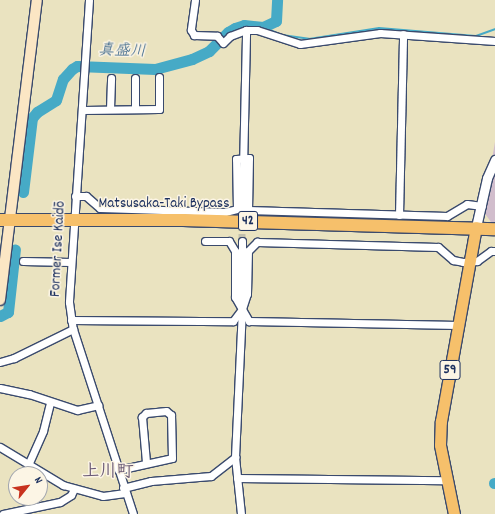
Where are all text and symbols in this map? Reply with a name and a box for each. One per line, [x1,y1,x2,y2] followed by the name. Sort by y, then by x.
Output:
[98,42,146,62] water label: 真盛川
[99,196,229,214] street label: Matsusaka-Taki Bypass
[47,200,71,298] street label: Former Ise Kaidō
[238,209,258,233] road number: 42
[439,358,461,382] road number: 59
[83,464,133,484] district label: 上川町
[8,466,48,506] north arrow
[29,474,46,487] text: N

